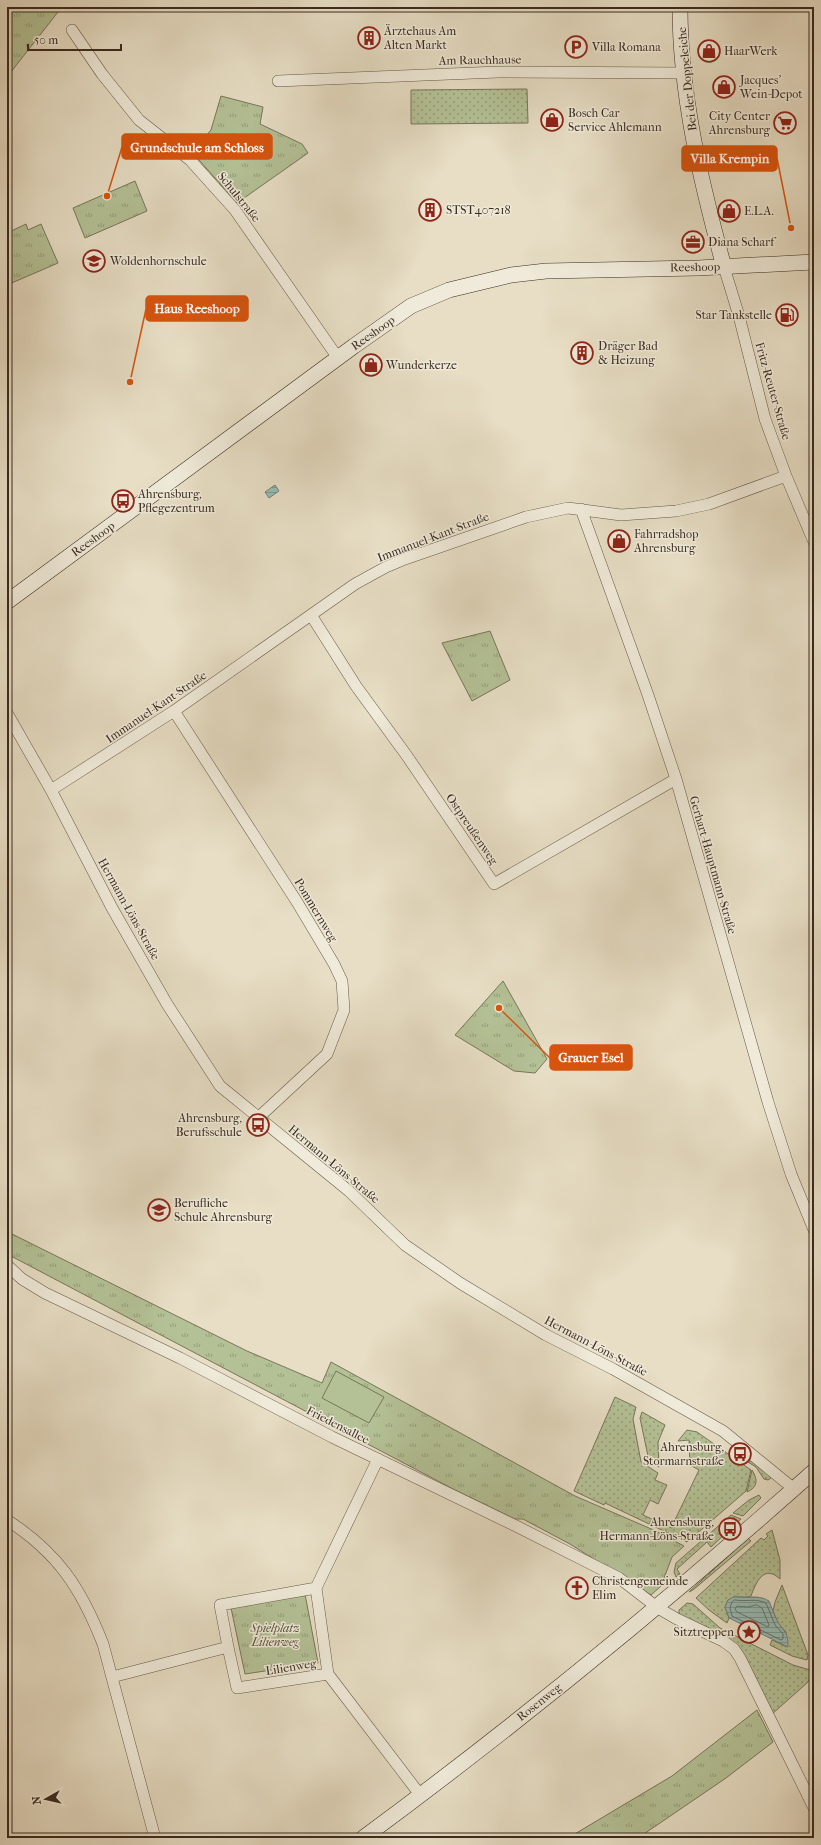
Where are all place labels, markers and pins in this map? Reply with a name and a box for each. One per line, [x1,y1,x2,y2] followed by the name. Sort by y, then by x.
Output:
[383,23,456,52] place label: Ärztehaus Am Alten Markt
[356,25,382,51] building icon: Ärztehaus Am Alten Markt
[563,34,589,60] parking icon: Villa Romana
[696,38,722,64] shop icon: HaarWerk
[591,40,661,54] place label: Villa Romana
[724,44,778,58] place label: HaarWerk
[739,73,803,101] place label: Jacques’ Wein-Depot
[711,74,737,100] shop icon: Jacques’ Wein-Depot
[568,106,662,134] place label: Bosch Car Service Ahlemann
[539,107,565,133] shop icon: Bosch Car Service Ahlemann
[708,109,771,137] place label: City Center Ahrensburg
[772,110,798,136] supermarket icon: City Center Ahrensburg
[122,134,272,159] callout: Grundschule am Schloss
[682,146,777,171] callout: Villa Krempin
[417,197,443,223] building icon: STST407218
[716,198,742,224] shop icon: E.L.A.
[446,203,511,217] place label: STST407218
[744,204,774,218] place label: E.L.A.
[680,229,706,255] office icon: Diana Scharf
[708,235,777,249] place label: Diana Scharf
[81,248,107,274] school or university icon: Woldenhornschule
[109,254,207,268] place label: Woldenhornschule
[146,296,248,321] callout: Haus Reeshoop
[774,302,800,328] fuel station icon: Star Tankstelle
[695,308,772,322] place label: Star Tankstelle
[598,339,658,367] place label: Dräger Bad & Heizung
[569,340,595,366] building icon: Dräger Bad & Heizung
[358,352,384,378] shop icon: Wunderkerze
[385,358,457,372] place label: Wunderkerze
[137,487,215,515] place label: Ahrensburg, Pflegezentrum
[110,488,136,514] bus stop icon: Ahrensburg, Pflegezentrum
[633,527,699,555] place label: Fahrradshop Ahrensburg
[606,528,632,554] shop icon: Fahrradshop Ahrensburg
[550,1045,632,1070] callout: Grauer Esel
[176,1111,243,1139] place label: Ahrensburg, Berufsschule
[245,1112,271,1138] bus stop icon: Ahrensburg, Berufsschule
[174,1196,272,1224] place label: Berufliche Schule Ahrensburg
[146,1197,172,1223] school or university icon: Berufliche Schule Ahrensburg
[643,1440,725,1468] place label: Ahrensburg, Stormarnstraße
[727,1441,753,1467] bus stop icon: Ahrensburg, Stormarnstraße
[600,1515,715,1543] place label: Ahrensburg, Hermann-Löns-Straße
[717,1516,743,1542] bus stop icon: Ahrensburg, Hermann-Löns-Straße
[592,1574,688,1602] place label: Christengemeinde Elim
[564,1575,590,1601] church icon: Christengemeinde Elim
[736,1619,762,1645] place icon: Sitztreppen
[674,1625,734,1639] place label: Sitztreppen

